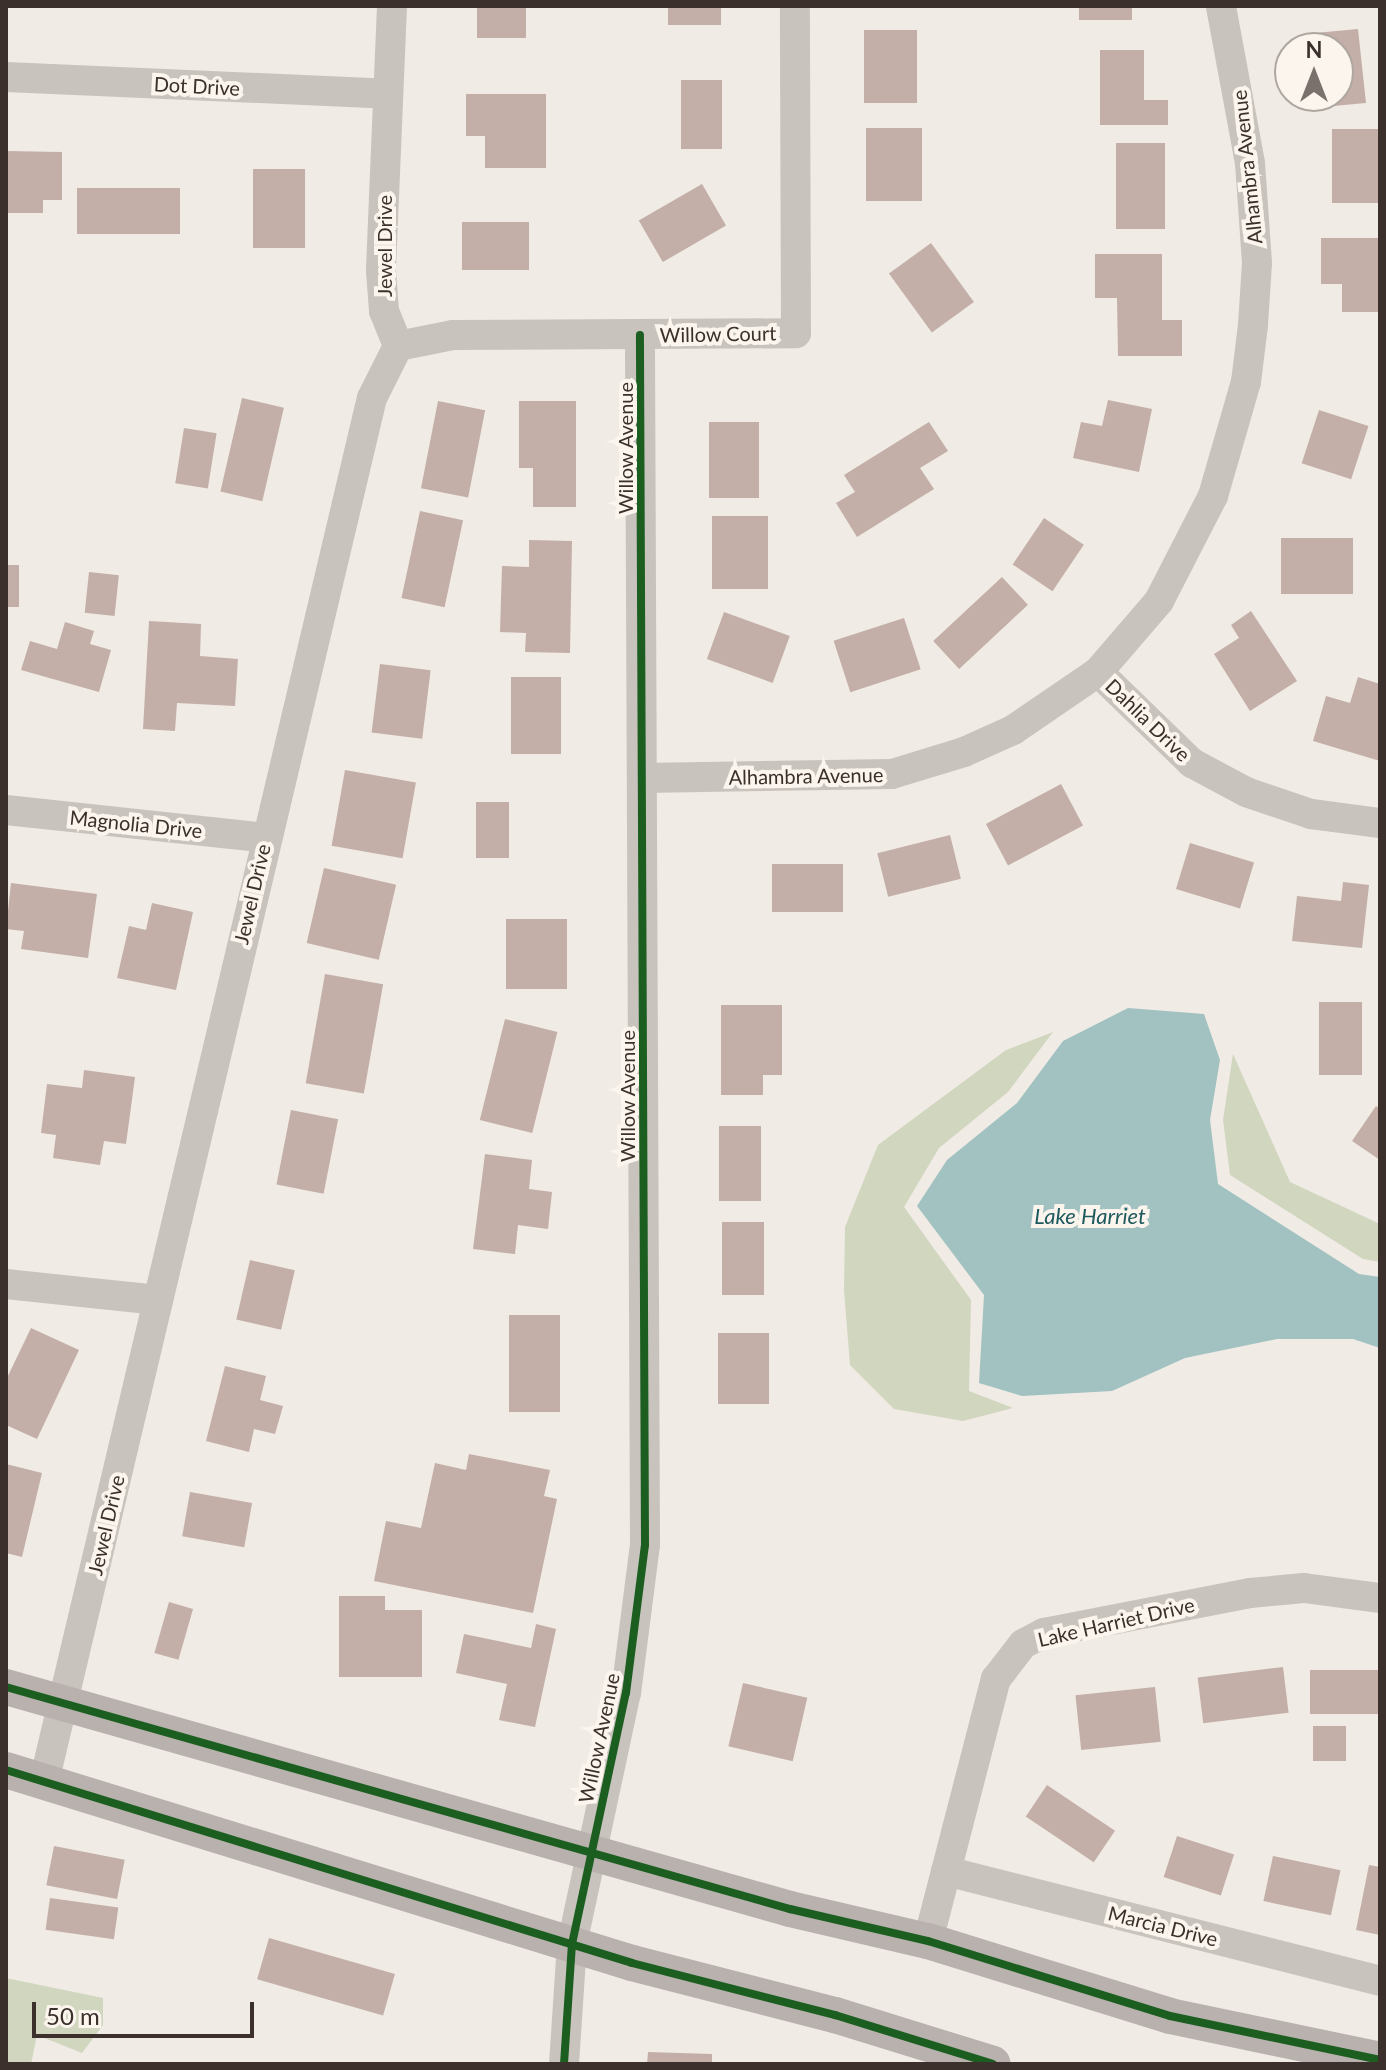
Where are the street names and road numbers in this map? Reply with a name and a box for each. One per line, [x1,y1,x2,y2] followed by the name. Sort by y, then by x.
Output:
[153,72,241,100] street label: Dot Drive
[1227,88,1267,246] street label: Alhambra Avenue
[372,195,396,297] street label: Jewel Drive
[659,321,777,347] street label: Willow Court
[613,381,637,515] street label: Willow Avenue
[1101,674,1195,766] street label: Dahlia Drive
[728,763,884,789] street label: Alhambra Avenue
[68,805,204,843] street label: Magnolia Drive
[229,842,275,946] street label: Jewel Drive
[615,1029,639,1163] street label: Willow Avenue
[83,1473,129,1577] street label: Jewel Drive
[1035,1592,1197,1652] street label: Lake Harriet Drive
[573,1670,625,1806] street label: Willow Avenue
[1106,1901,1220,1951] street label: Marcia Drive

